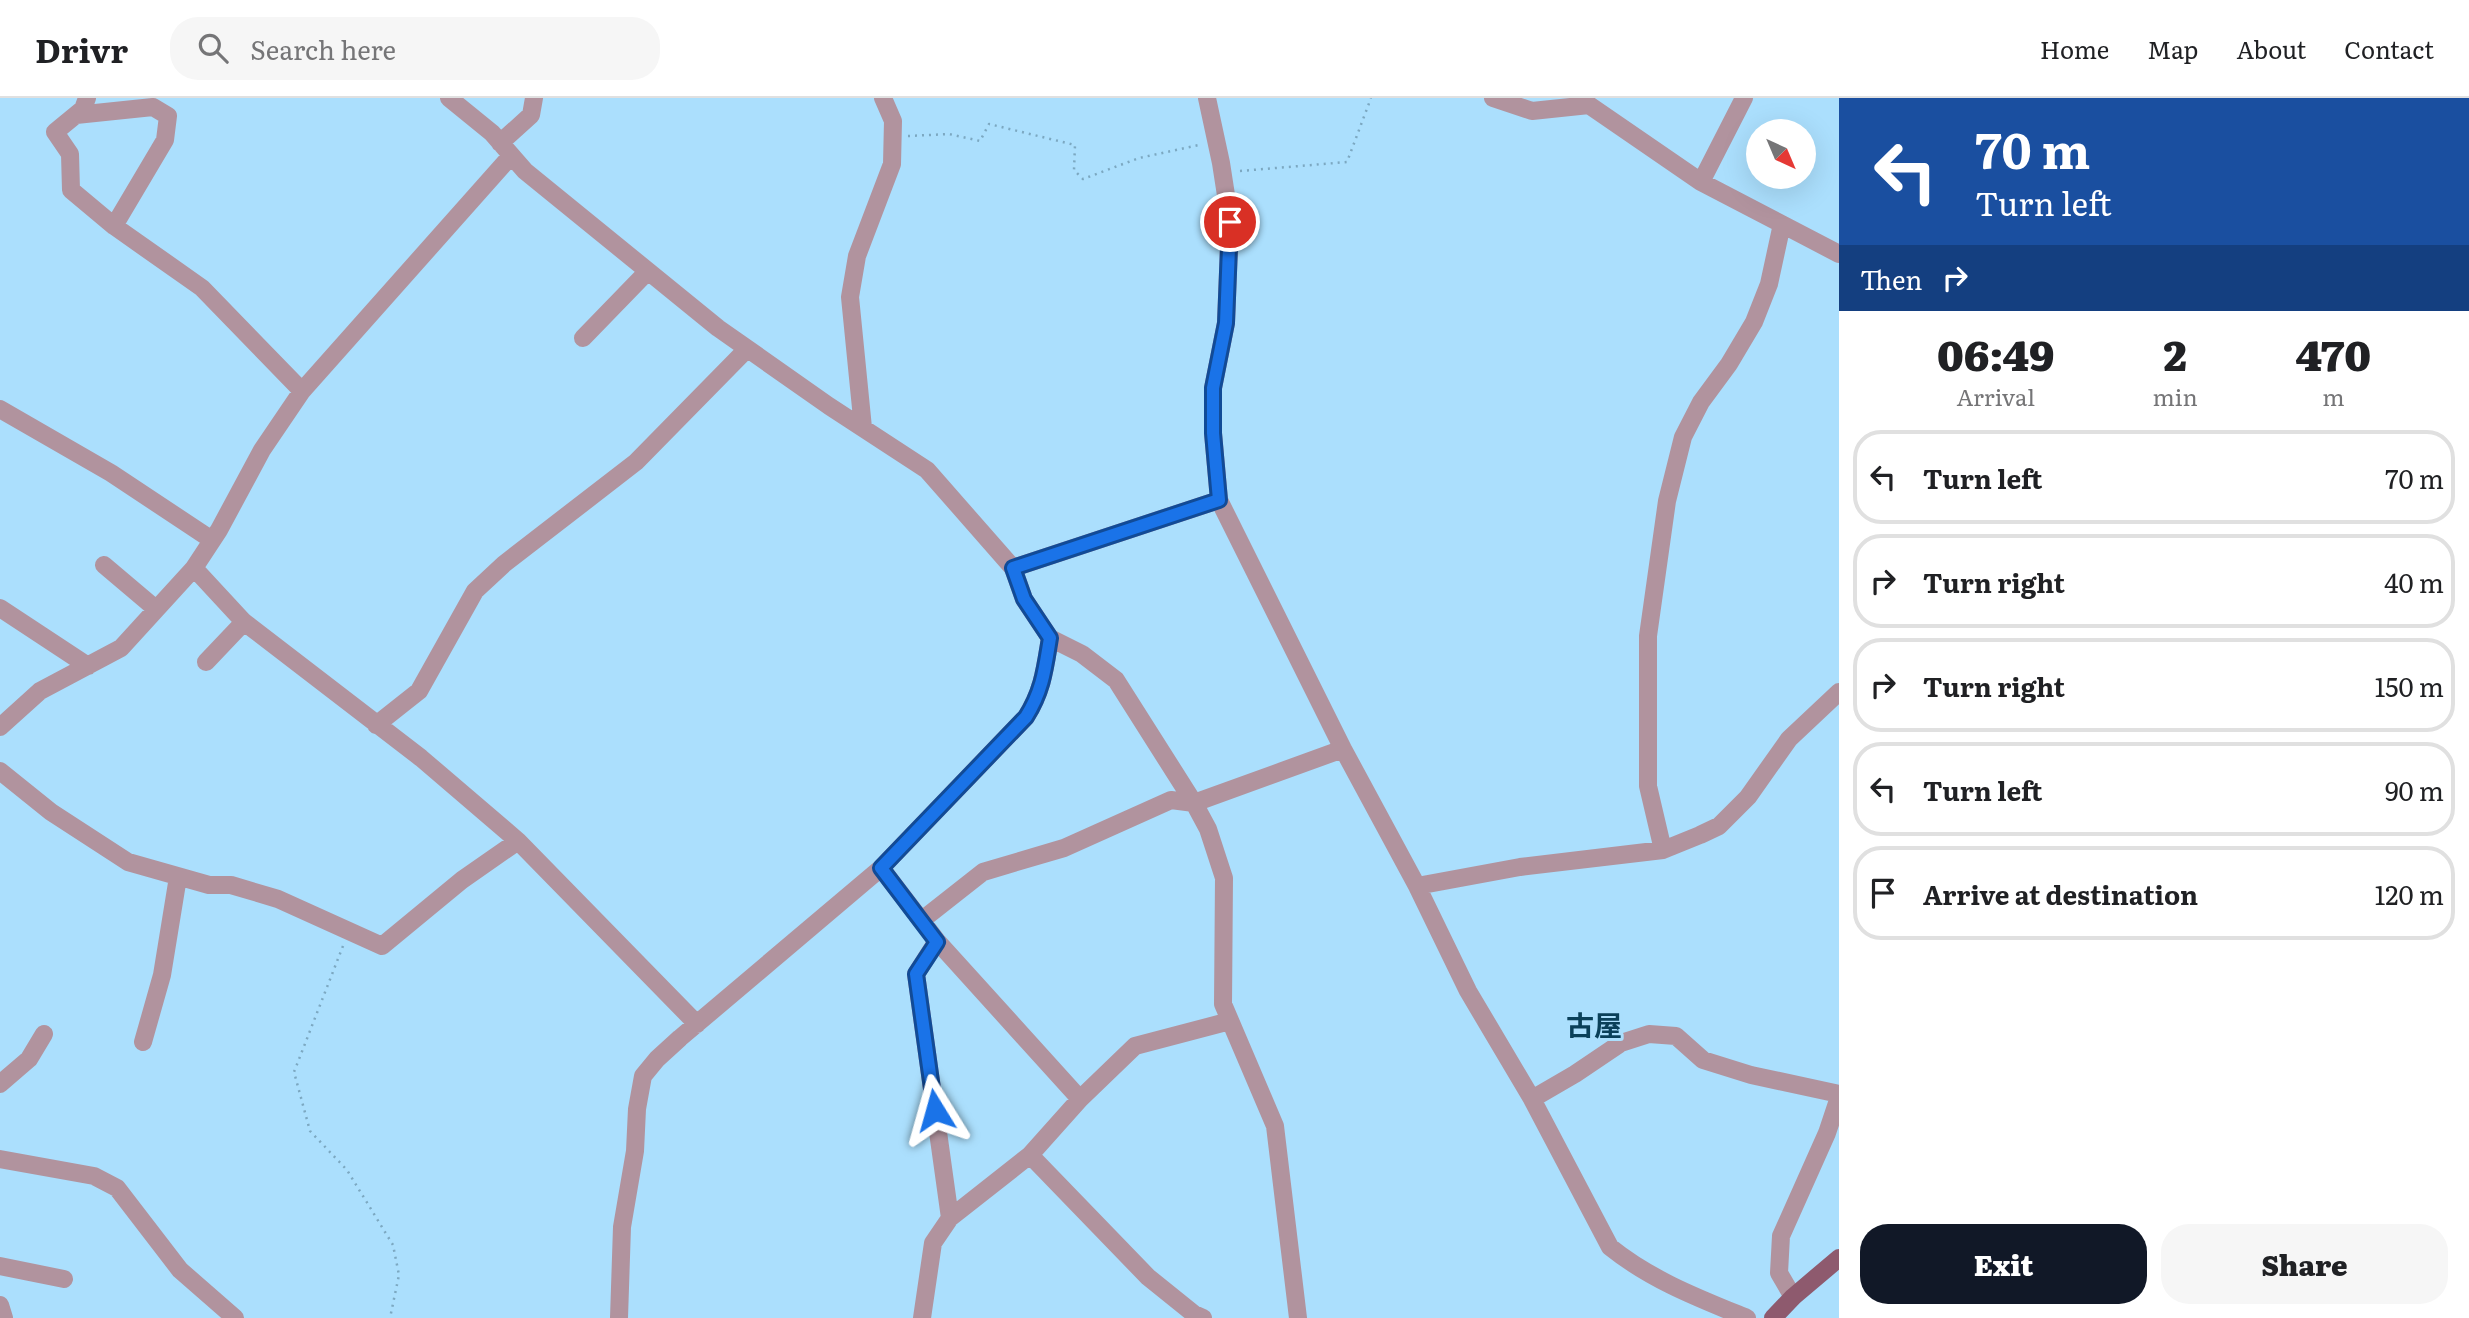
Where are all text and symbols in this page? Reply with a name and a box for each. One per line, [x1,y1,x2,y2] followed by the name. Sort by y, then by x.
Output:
[170,17,660,80] search box
[35,24,128,73] text: Drivr
[194,29,232,67] icon: search
[250,29,396,68] text: Search here
[2040,31,2109,66] text: Home
[2147,31,2198,66] text: Map
[2236,31,2306,66] text: About
[2344,31,2434,66] text: Contact
[1975,111,2090,184] text: 70 m
[1746,119,1816,189] north arrow
[1746,119,1816,189] map controls
[1860,126,1951,217] icon: left
[1975,178,2112,226] text: Turn left
[1200,192,1260,252] pin
[1211,203,1249,241] icon: arrive
[1860,259,1922,298] text: Then
[1936,259,1974,297] icon: right
[1937,322,2055,384] text: 06:49
[2163,322,2187,384] text: 2
[2296,322,2371,384] text: 470
[1956,379,2035,413] text: Arrival
[2152,379,2198,413] text: min
[2322,379,2344,413] text: m
[1864,458,1902,496] icon: left
[1923,458,2042,497] text: Turn left
[2385,458,2444,497] text: 70 m
[1864,562,1902,600] icon: right
[1923,562,2065,601] text: Turn right
[2384,562,2444,601] text: 40 m
[1864,666,1902,704] icon: right
[1923,666,2065,705] text: Turn right
[2375,666,2444,705] text: 150 m
[1864,770,1902,808] icon: left
[1923,770,2042,809] text: Turn left
[2385,770,2444,809] text: 90 m
[1864,874,1902,912] icon: arrive
[1923,874,2198,913] text: Arrive at destination
[2375,874,2444,913] text: 120 m
[1566,1003,1622,1045] district label: 古屋
[898,1073,972,1147] position arrow
[1860,1224,2147,1304] button: Exit
[2161,1224,2448,1304] button: Share

